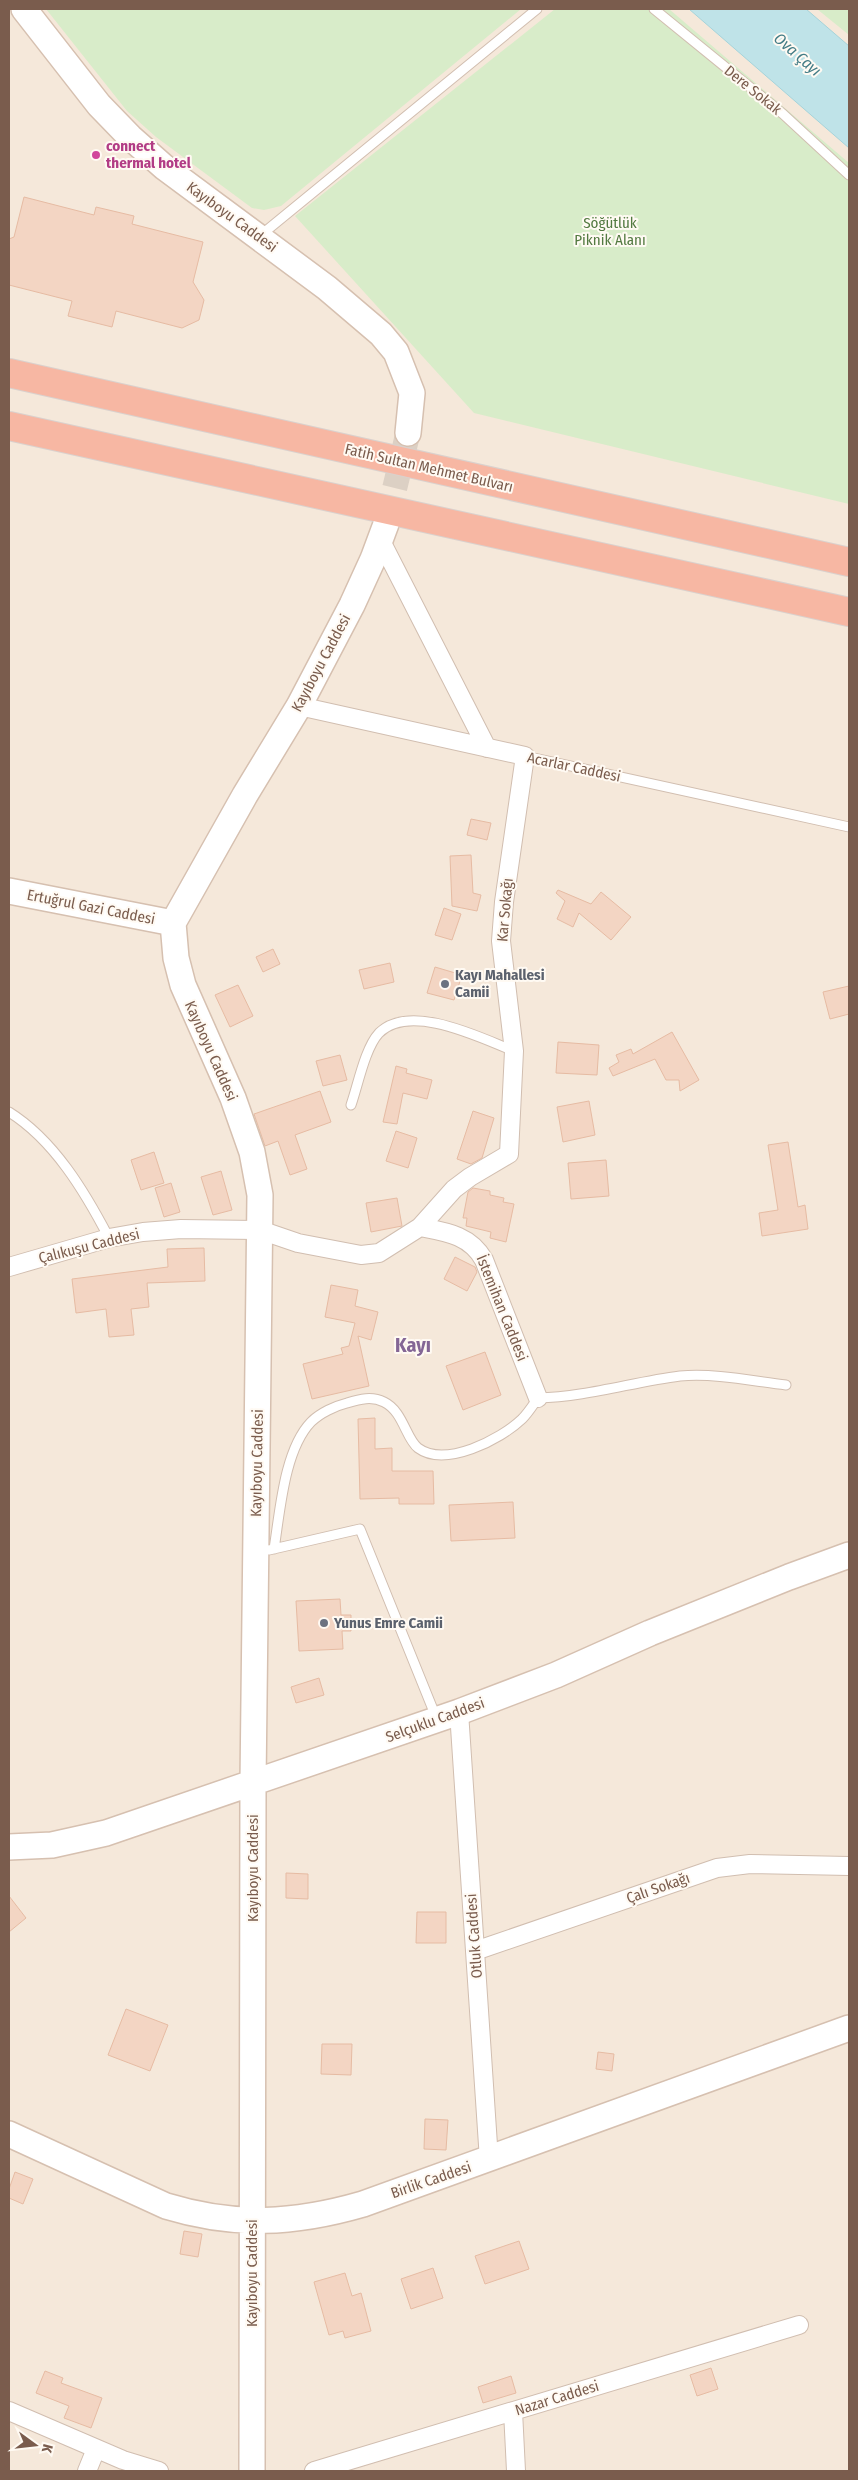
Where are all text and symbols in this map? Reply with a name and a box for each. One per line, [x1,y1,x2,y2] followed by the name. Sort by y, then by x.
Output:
[770,29,825,80] water label: Ova Çayı
[721,62,785,118] street label: Dere Sokak
[106,137,192,172] place label: connect thermal hotel
[90,149,102,161] marker: connect thermal hotel
[183,178,281,256] street label: Kayıboyu Caddesi
[574,214,646,249] park label: Söğütlük Piknik Alanı
[343,440,515,496] street label: Fatih Sultan Mehmet Bulvarı
[288,611,354,715] street label: Kayıboyu Caddesi
[526,748,622,786] street label: Acarlar Caddesi
[493,877,517,943] street label: Kar Sokağı
[25,886,157,928] street label: Ertuğrul Gazi Caddesi
[455,966,545,1001] place label: Kayı Mahallesi Camii
[439,978,451,990] marker: Kayı Mahallesi Camii
[181,998,241,1104] street label: Kayıboyu Caddesi
[37,1225,141,1267] street label: Çalıkuşu Caddesi
[473,1252,531,1364] street label: İstemihan Caddesi
[395,1333,431,1357] district label: Kayı
[247,1409,267,1517] street label: Kayıboyu Caddesi
[333,1614,443,1632] place label: Yunus Emre Camii
[318,1617,330,1629] marker: Yunus Emre Camii
[383,1694,487,1746] street label: Selçuklu Caddesi
[244,1814,262,1922] street label: Kayıboyu Caddesi
[624,1869,692,1907] street label: Çalı Sokağı
[462,1893,486,1979] street label: Otluk Caddesi
[388,2158,474,2202] street label: Birlik Caddesi
[243,2219,261,2327] street label: Kayıboyu Caddesi
[513,2377,601,2419] street label: Nazar Caddesi
[10,2420,60,2470] north arrow
[38,2442,56,2455] text: K

